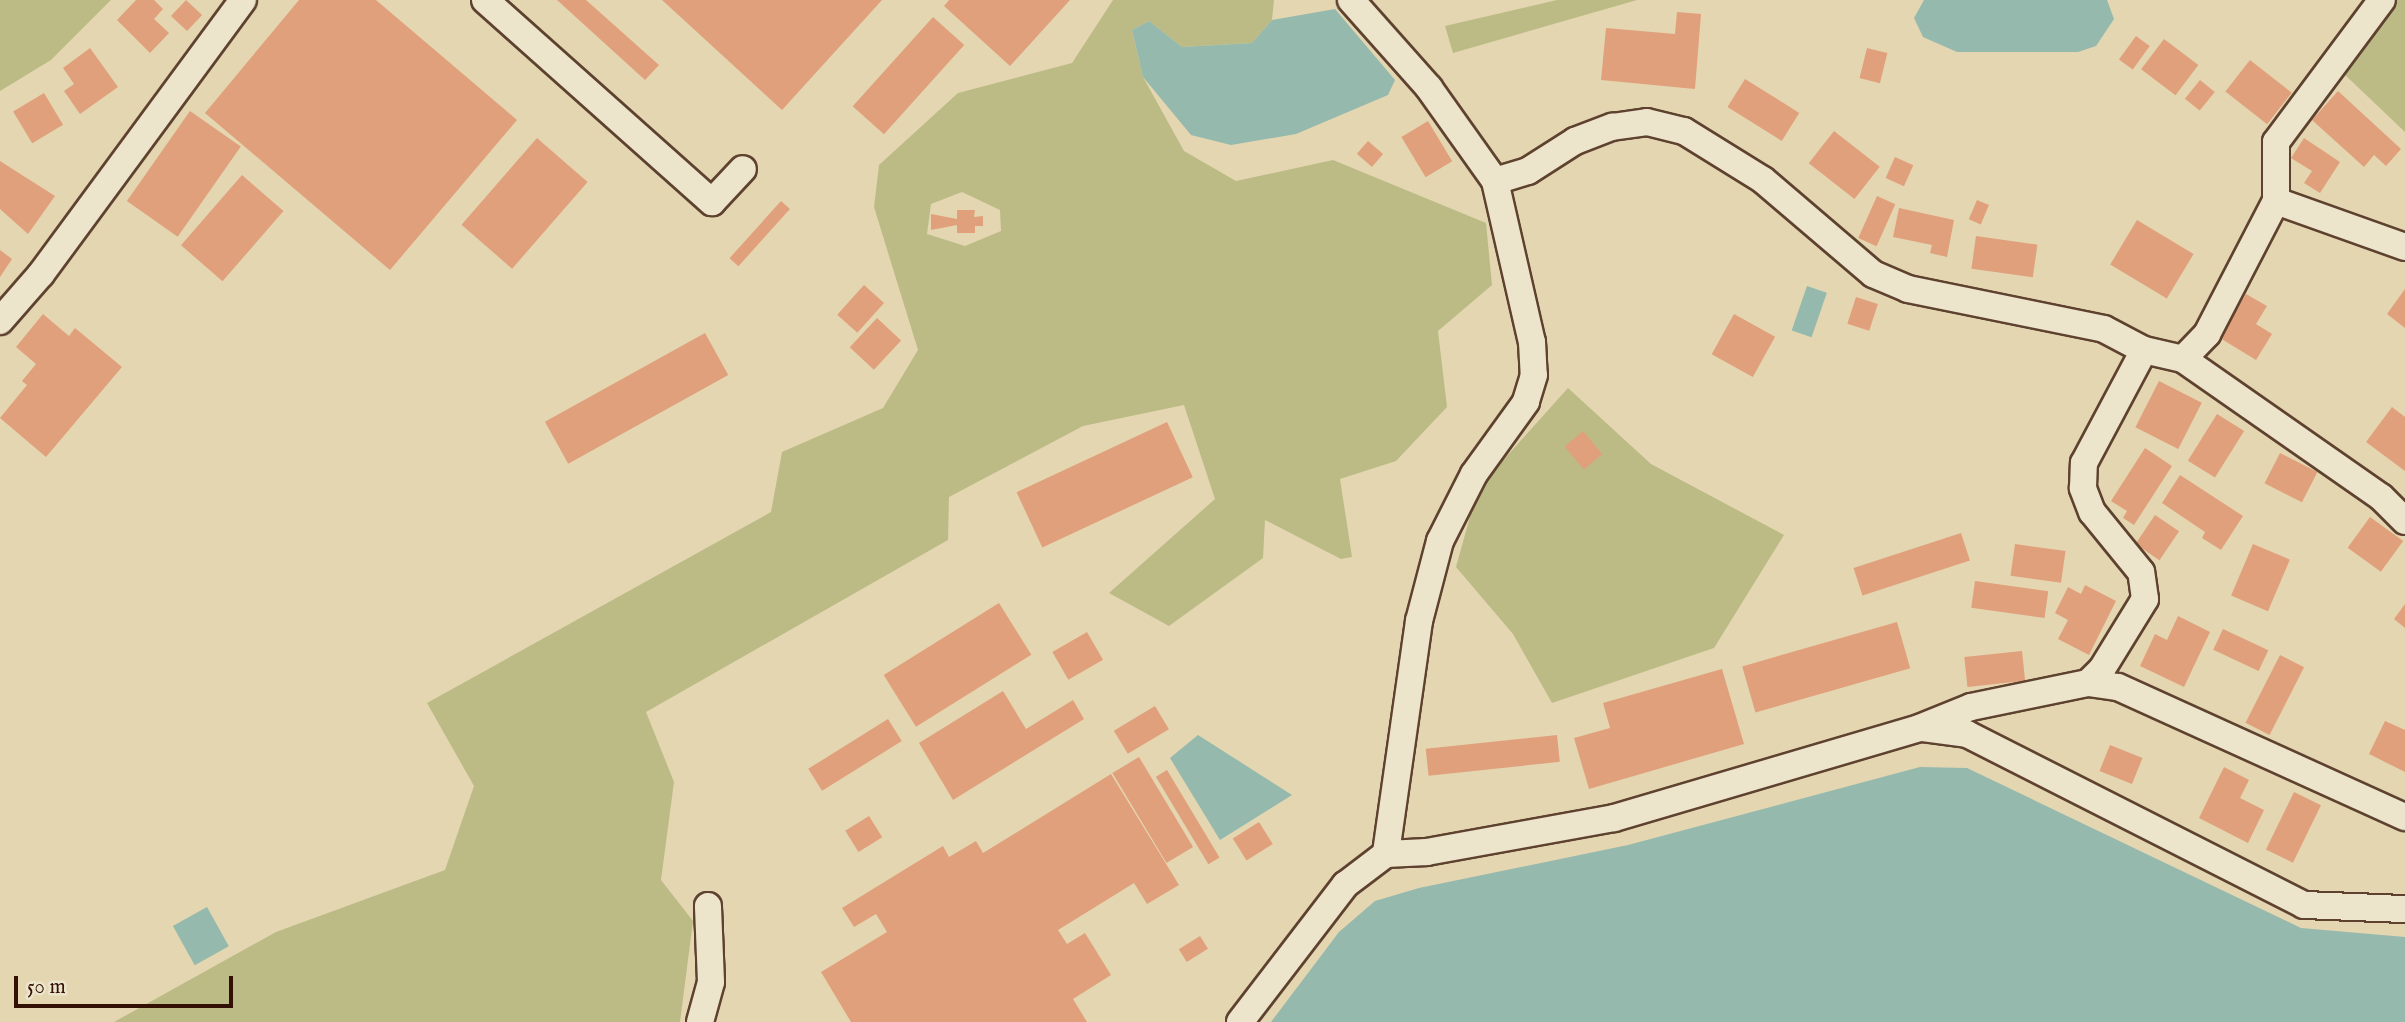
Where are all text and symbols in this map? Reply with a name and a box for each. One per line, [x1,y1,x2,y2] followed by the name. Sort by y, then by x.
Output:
[18,962,236,1006] scale bar
[27,974,66,1001] text: 50 m

